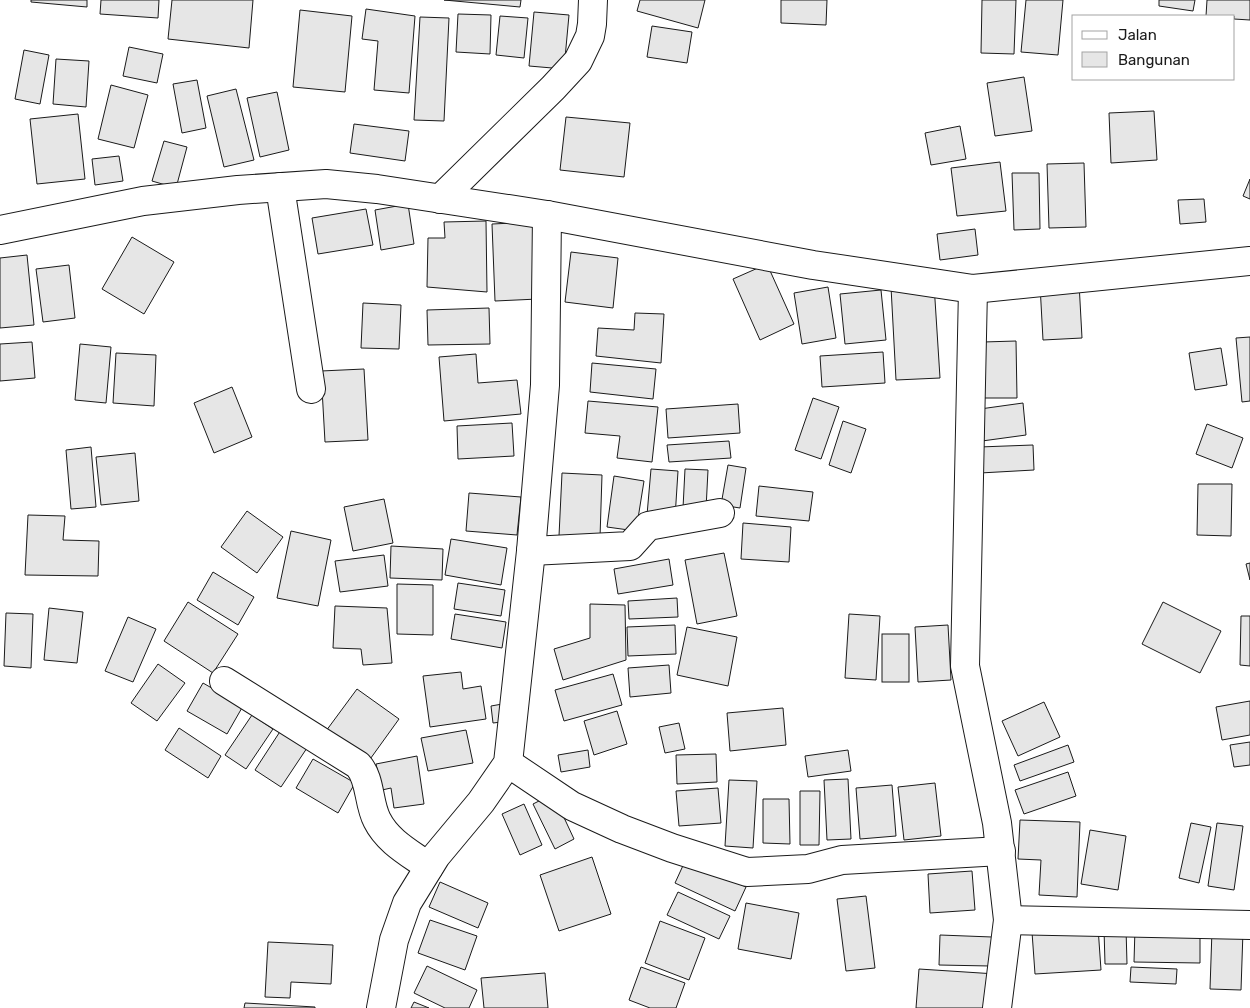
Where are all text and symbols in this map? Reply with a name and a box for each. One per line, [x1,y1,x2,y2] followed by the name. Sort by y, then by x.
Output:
[1072,15,1235,80] legend
[1118,26,1157,44] text: Jalan
[1118,51,1190,69] text: Bangunan

